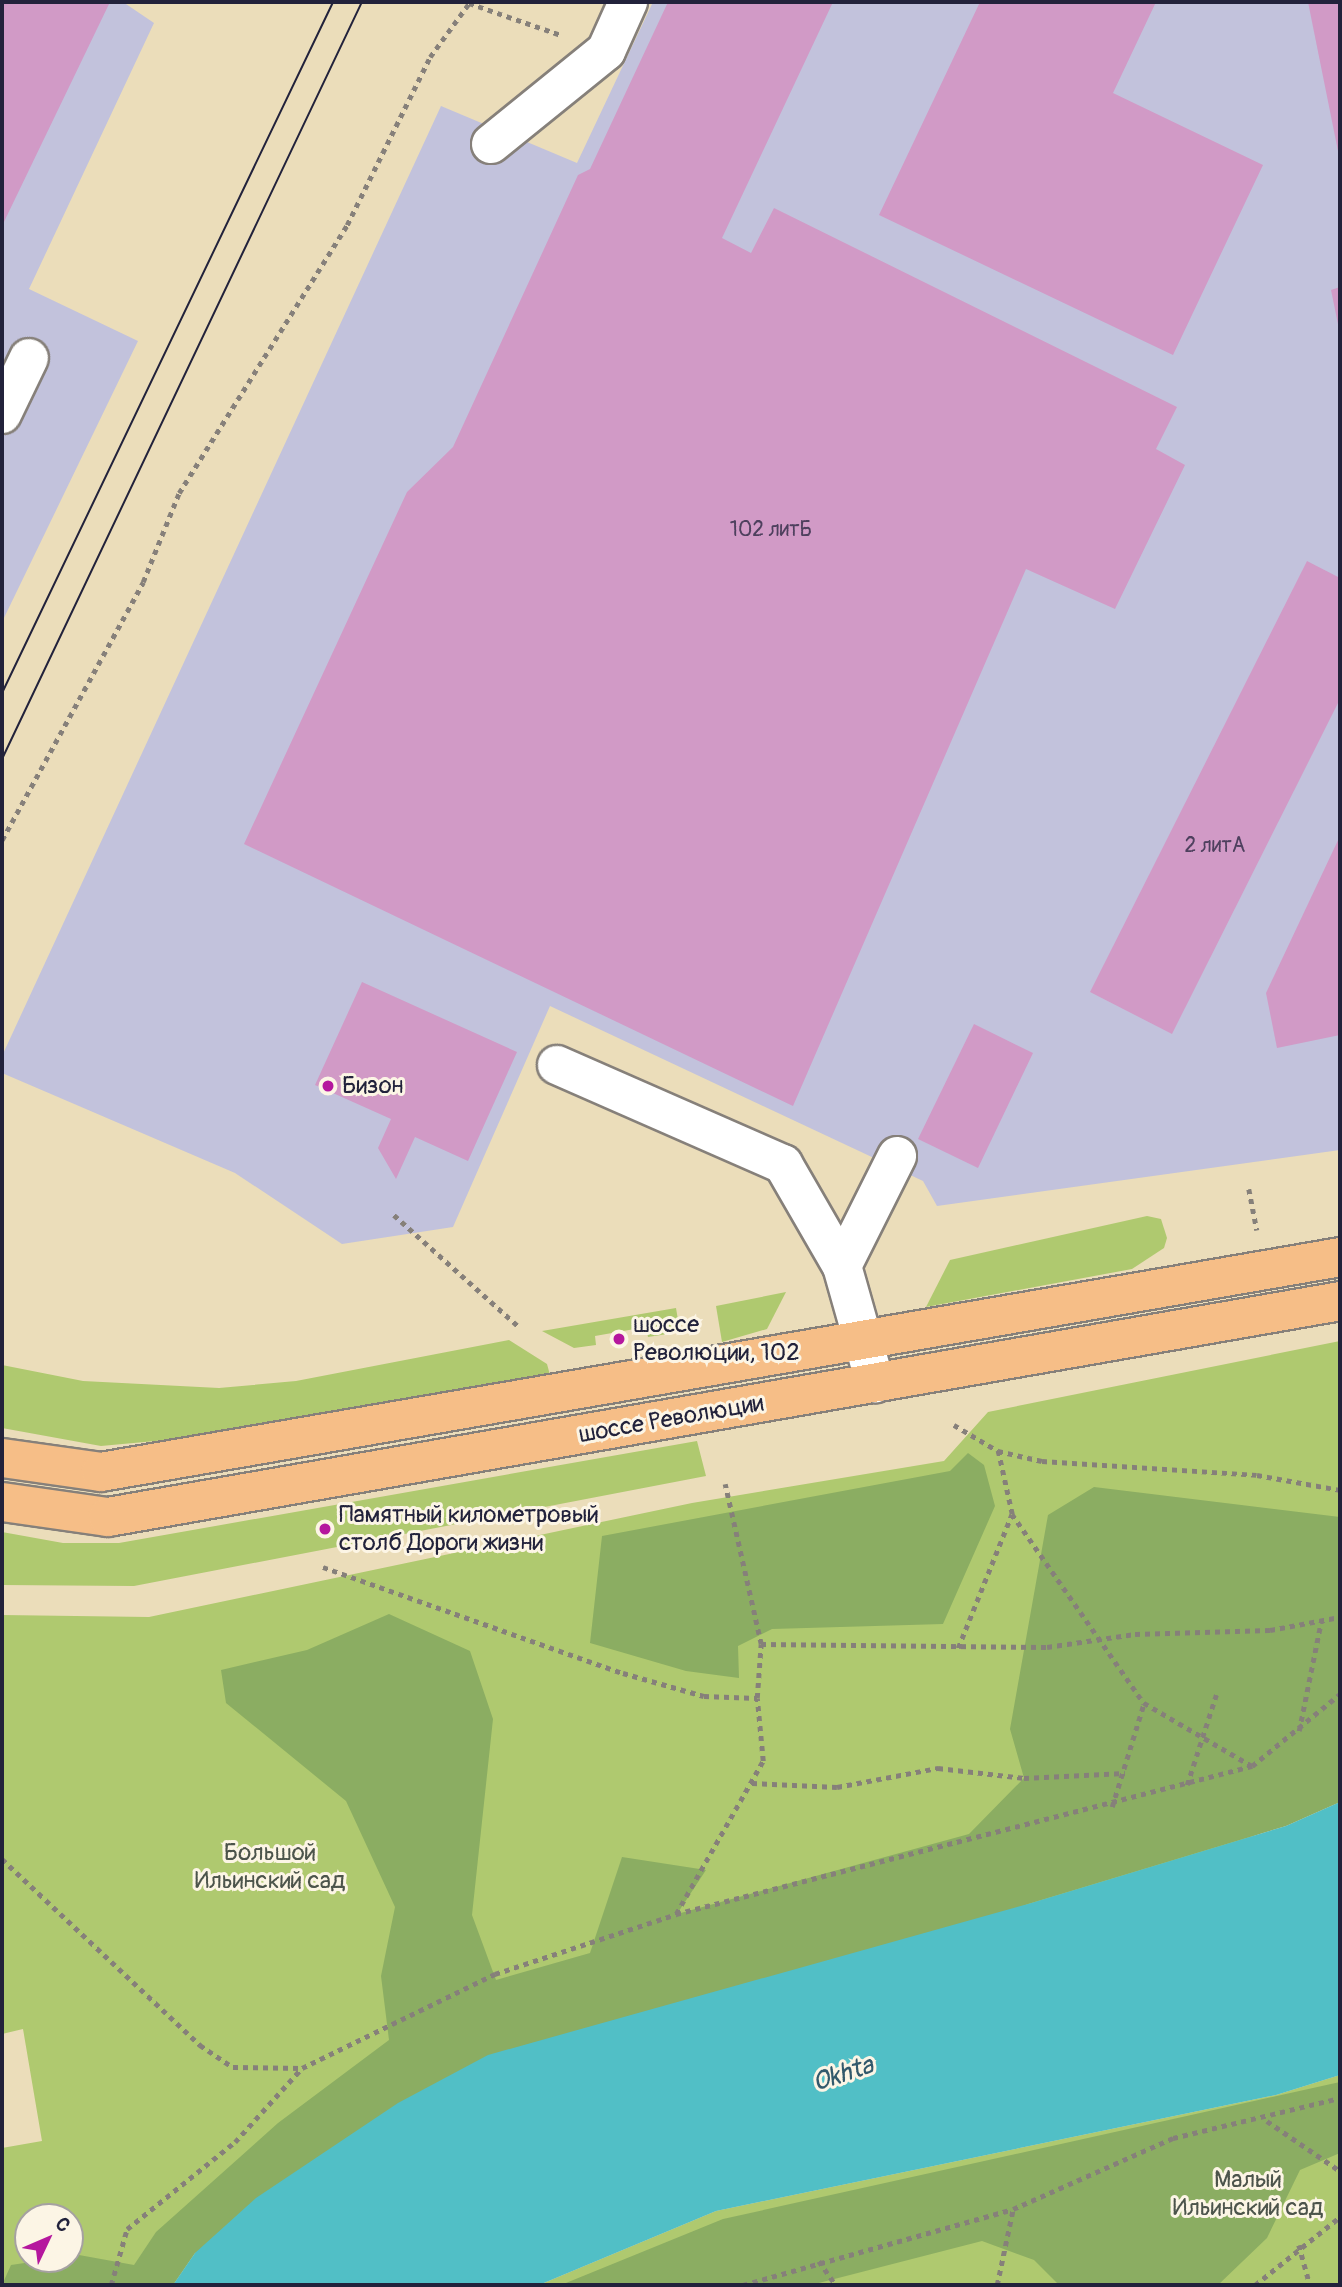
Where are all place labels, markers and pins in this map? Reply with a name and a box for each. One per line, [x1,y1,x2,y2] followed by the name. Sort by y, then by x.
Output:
[342,1072,404,1100] place label: Бизон
[320,1078,336,1094] marker: Бизон
[633,1311,800,1367] place label: шоссе Революции, 102
[611,1331,627,1347] marker: шоссе Революции, 102
[339,1501,599,1557] place label: Памятный километровый столб Дороги жизни
[317,1521,333,1537] marker: Памятный километровый столб Дороги жизни

